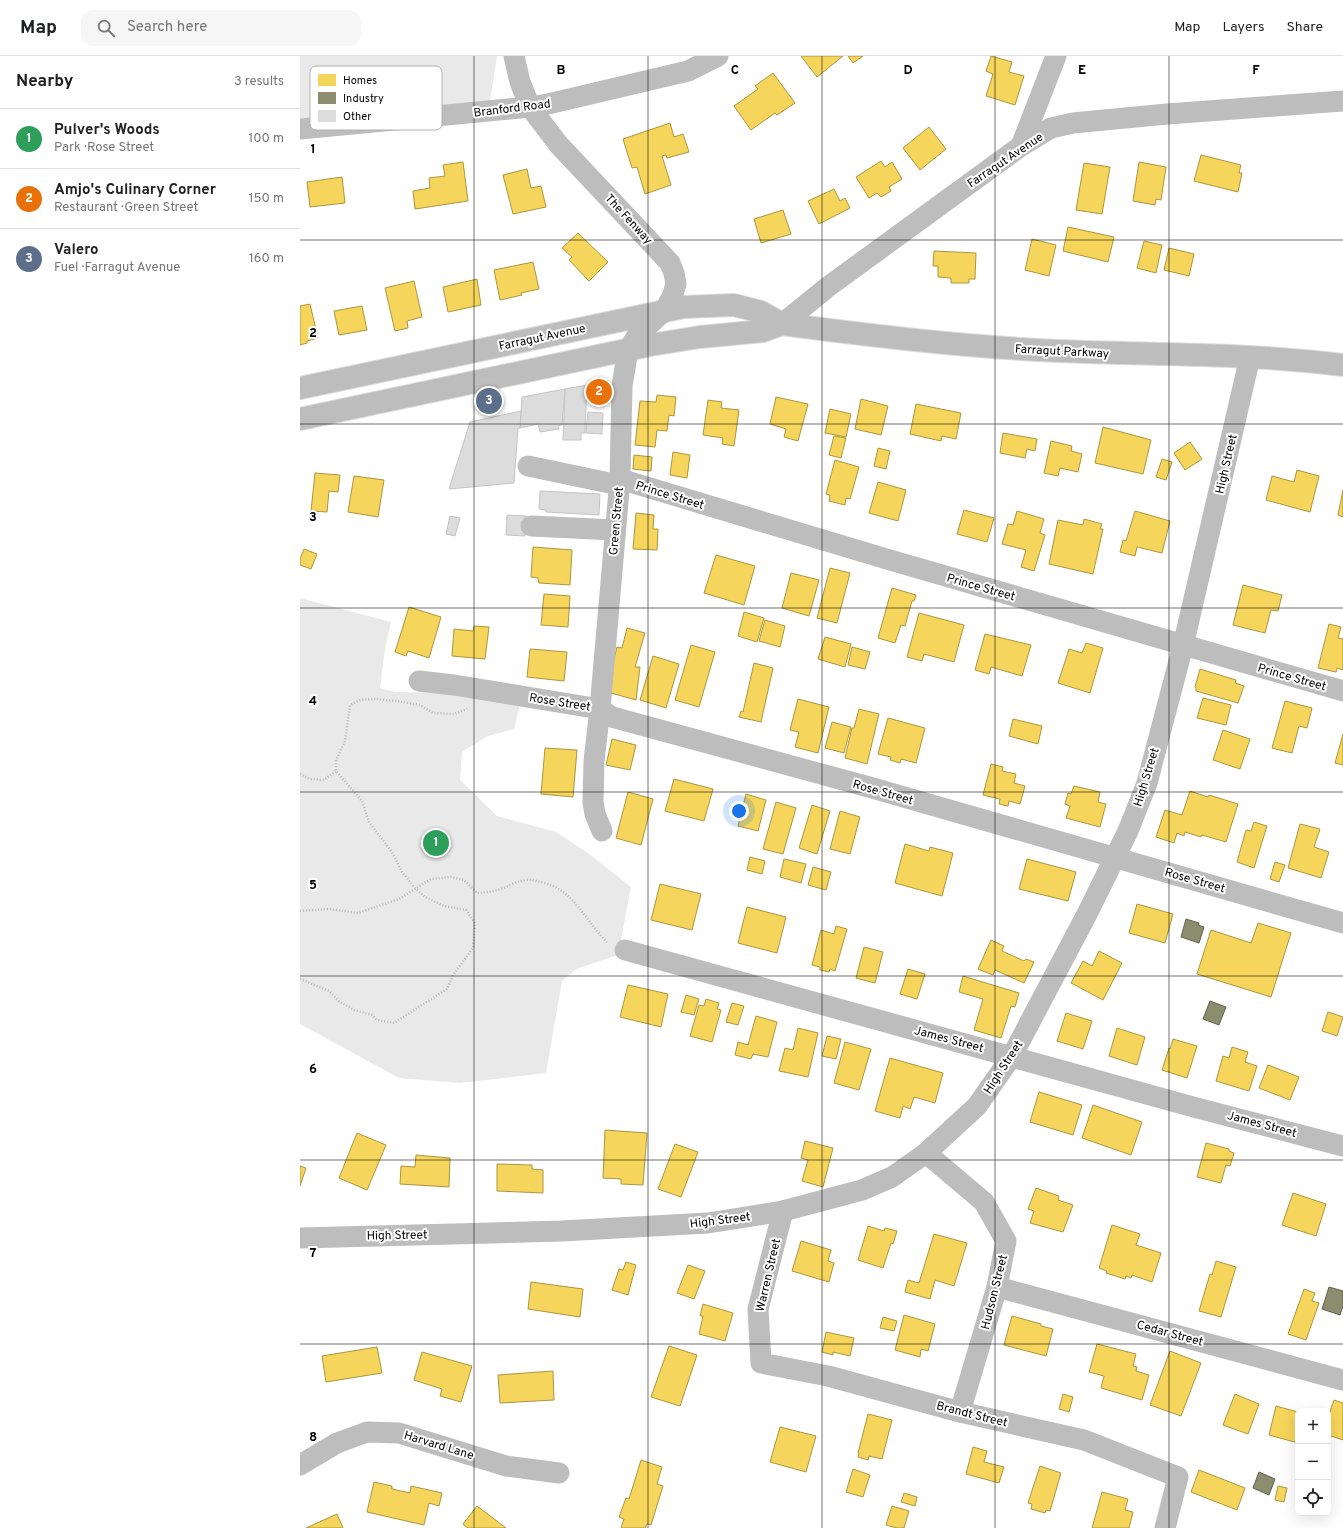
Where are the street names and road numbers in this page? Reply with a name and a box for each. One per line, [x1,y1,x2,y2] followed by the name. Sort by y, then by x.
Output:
[473,96,552,122] street label: Branford Road
[964,130,1047,192] street label: Farragut Avenue
[601,191,656,248] street label: The Fenway
[497,321,587,355] street label: Farragut Avenue
[1014,342,1109,362] street label: Farragut Parkway
[1212,433,1242,496] street label: High Street
[634,478,706,514] street label: Prince Street
[606,486,628,556] street label: Green Street
[945,571,1017,605] street label: Prince Street
[1256,661,1328,695] street label: Prince Street
[528,690,592,716] street label: Rose Street
[1130,746,1163,809] street label: High Street
[851,777,915,809] street label: Rose Street
[1163,865,1227,897] street label: Rose Street
[912,1023,985,1057] street label: James Street
[981,1038,1027,1097] street label: High Street
[1225,1108,1298,1142] street label: James Street
[689,1209,751,1233] street label: High Street
[366,1227,428,1245] street label: High Street
[753,1237,785,1313] street label: Warren Street
[978,1253,1012,1331] street label: Hudson Street
[1135,1317,1205,1351] street label: Cedar Street
[934,1398,1009,1432] street label: Brandt Street
[402,1428,476,1464] street label: Harvard Lane

